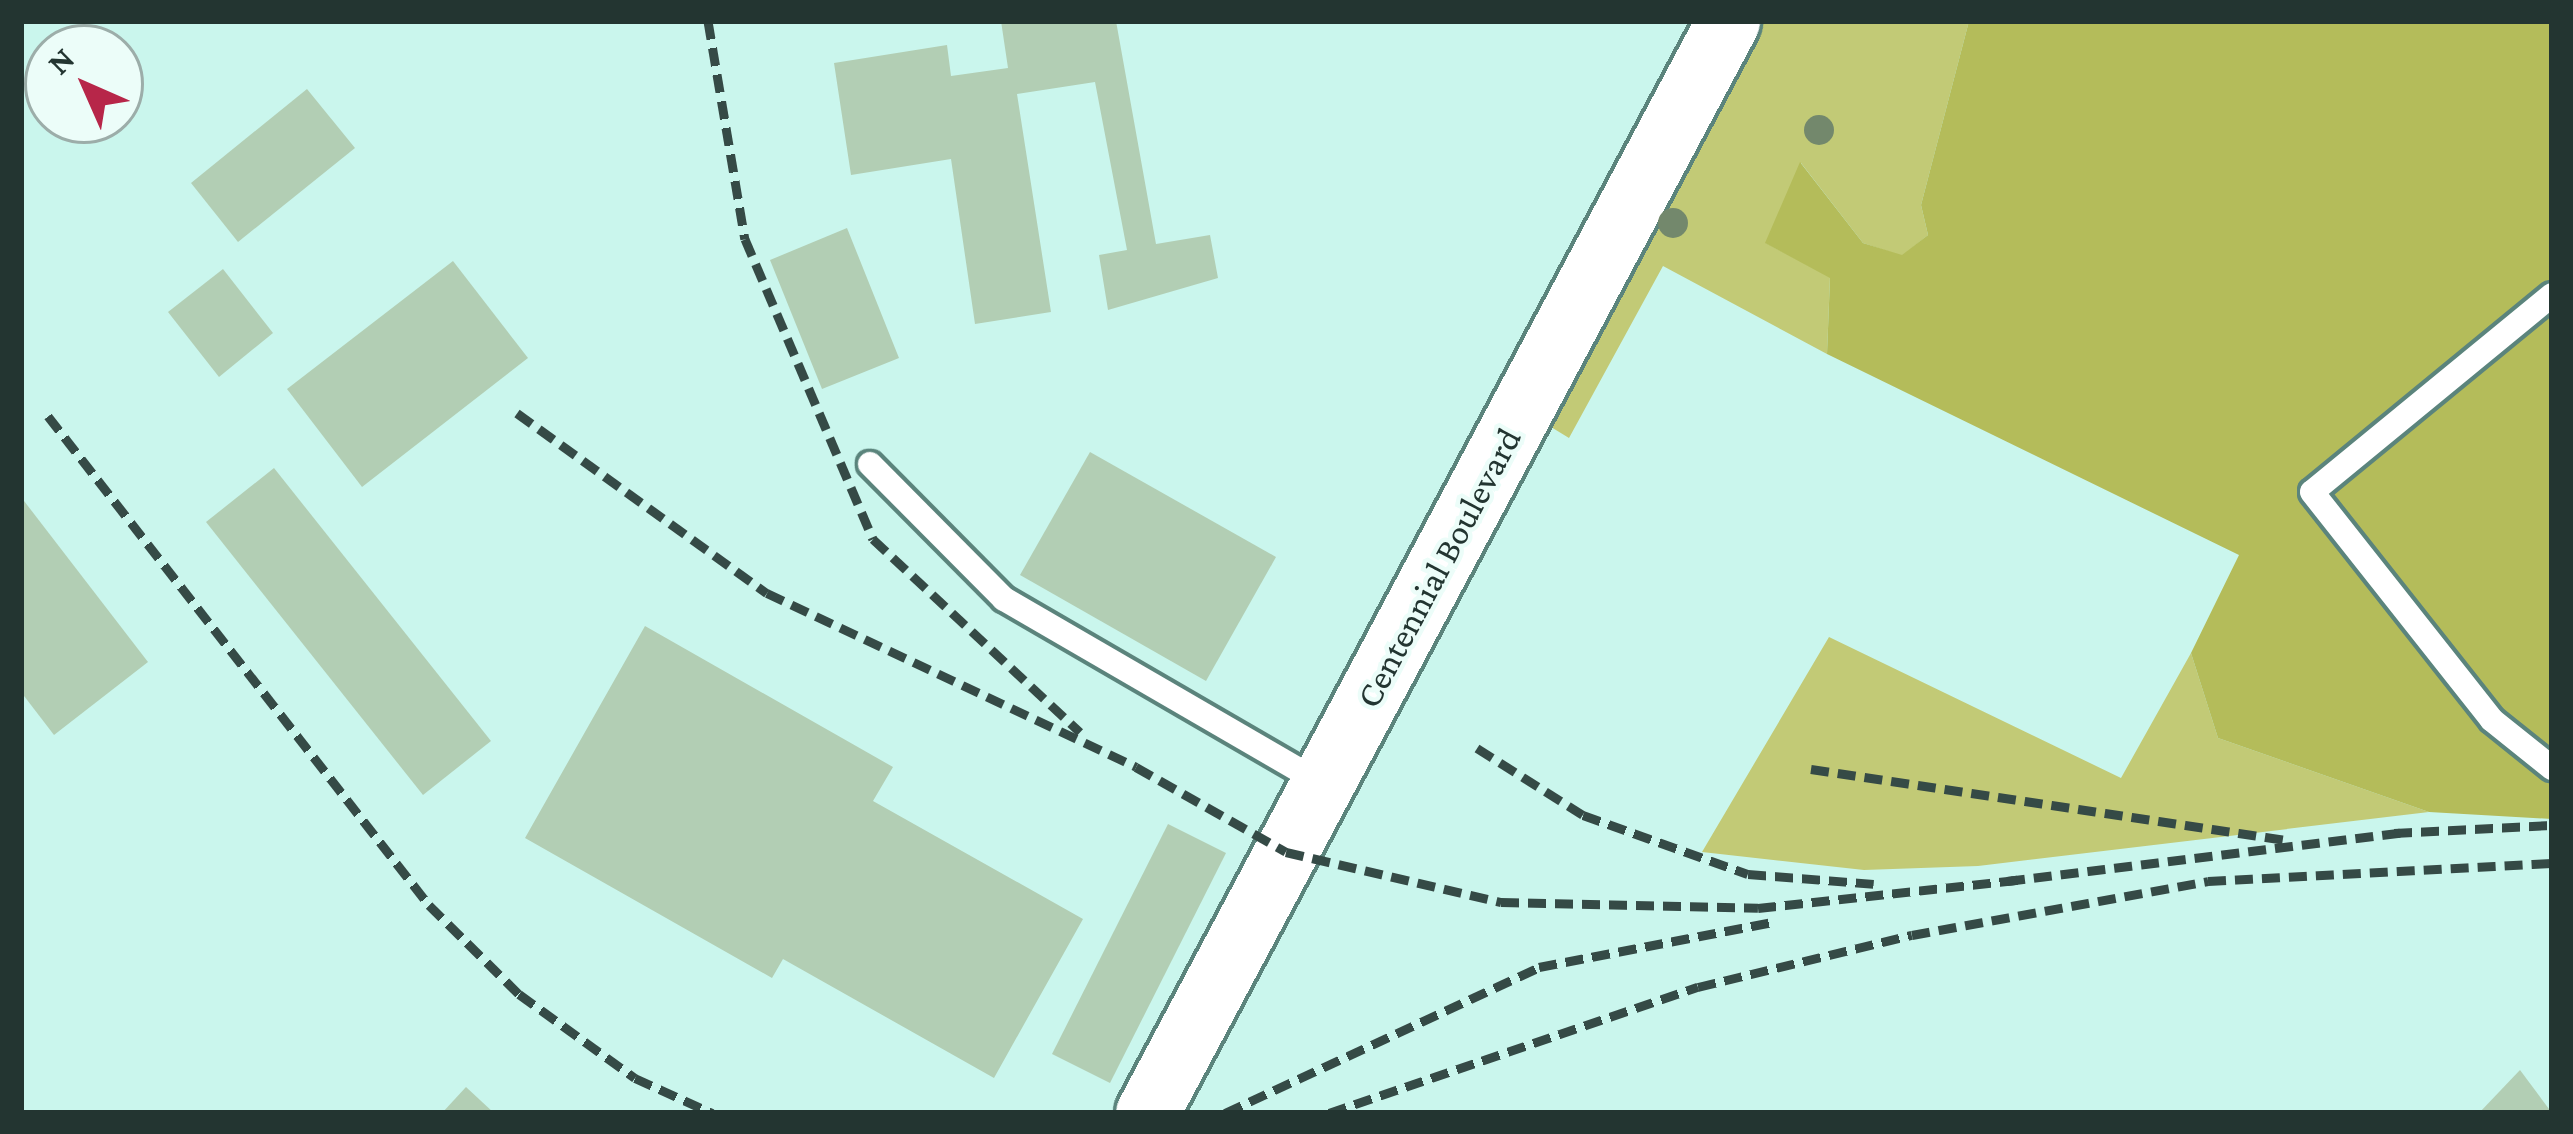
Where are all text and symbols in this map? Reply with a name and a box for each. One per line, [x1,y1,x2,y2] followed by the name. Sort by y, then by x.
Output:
[24,24,144,144] north arrow
[39,39,81,81] text: N
[1347,421,1531,715] street label: Centennial Boulevard

